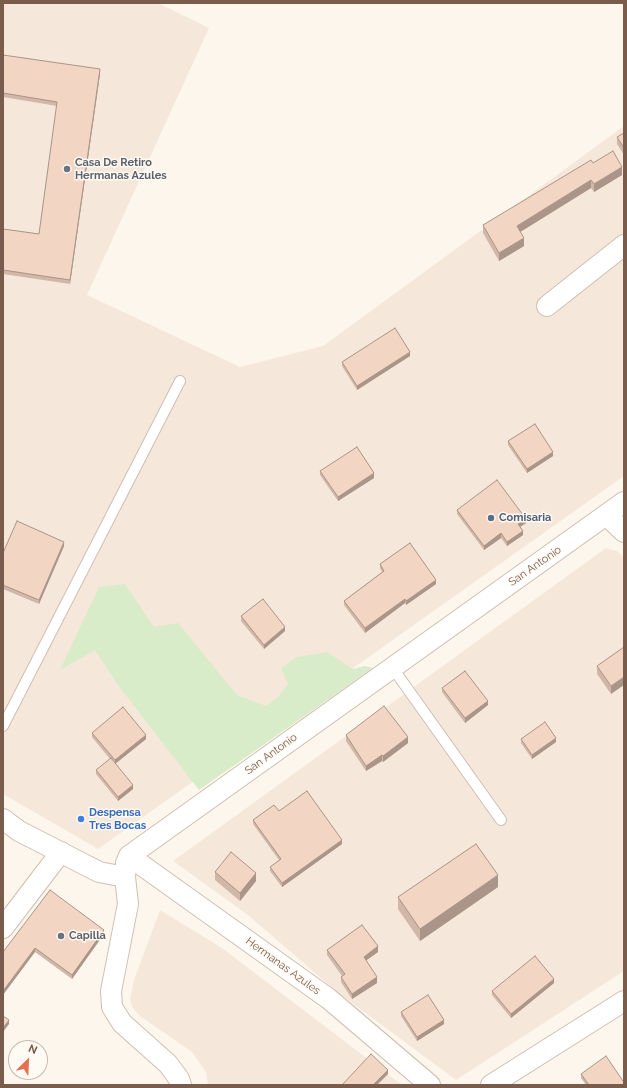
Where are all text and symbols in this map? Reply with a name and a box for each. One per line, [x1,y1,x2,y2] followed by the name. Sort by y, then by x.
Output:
[75,156,167,182] place label: Casa De Retiro Hermanas Azules
[62,164,72,174] marker: Casa De Retiro Hermanas Azules
[499,511,551,525] place label: Comisaria
[486,513,496,523] marker: Comisaria
[506,543,564,589] street label: San Antonio
[242,731,300,777] street label: San Antonio
[89,806,146,832] place label: Despensa Tres Bocas
[76,814,86,824] marker: Despensa Tres Bocas
[69,929,106,943] place label: Capilla
[56,931,66,941] marker: Capilla
[243,934,323,998] street label: Hermanas Azules
[8,1040,48,1080] north arrow
[26,1042,39,1057] text: N

